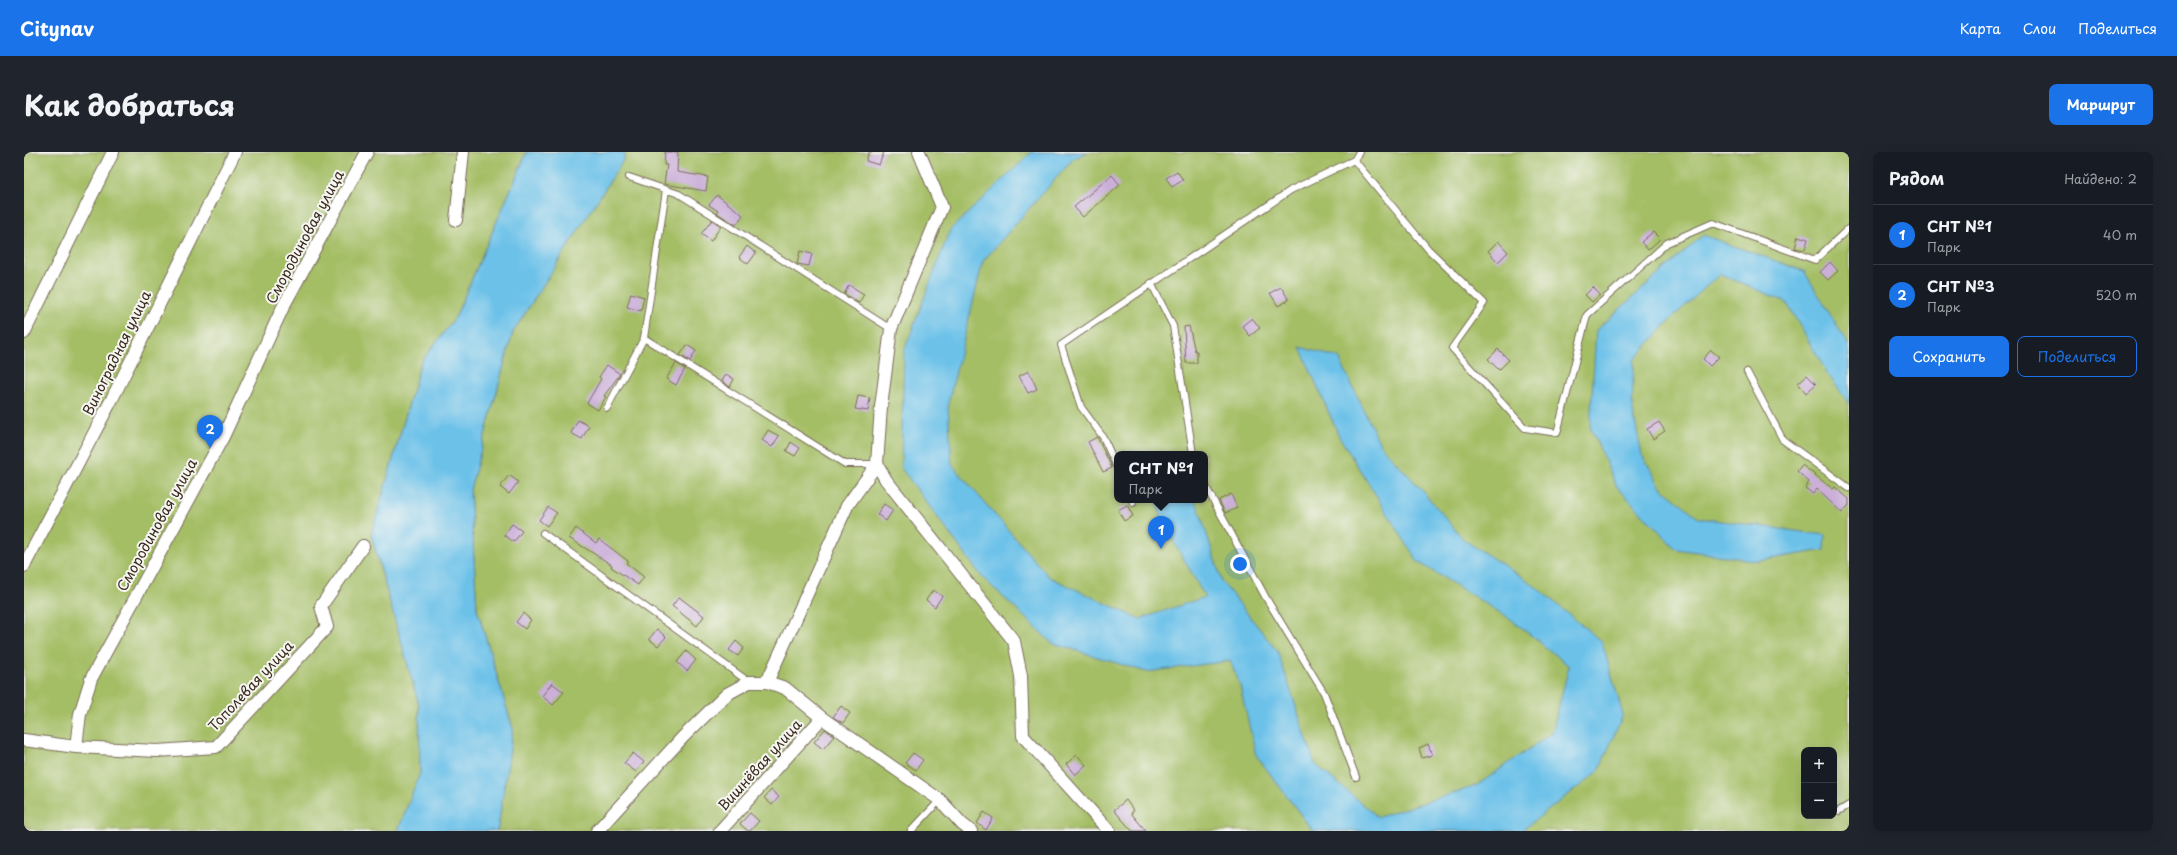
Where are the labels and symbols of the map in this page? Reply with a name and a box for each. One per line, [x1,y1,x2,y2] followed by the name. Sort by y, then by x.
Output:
[260,166,349,307] street label: Смородиновая улица
[77,287,156,419] street label: Виноградная улица
[197,415,223,448] pin: 2
[111,454,202,595] street label: Смородиновая улица
[1148,516,1174,549] pin: 1
[1230,554,1250,574] your location
[203,636,298,736] street label: Тополевая улица
[713,714,807,815] street label: Вишнёвая улица

